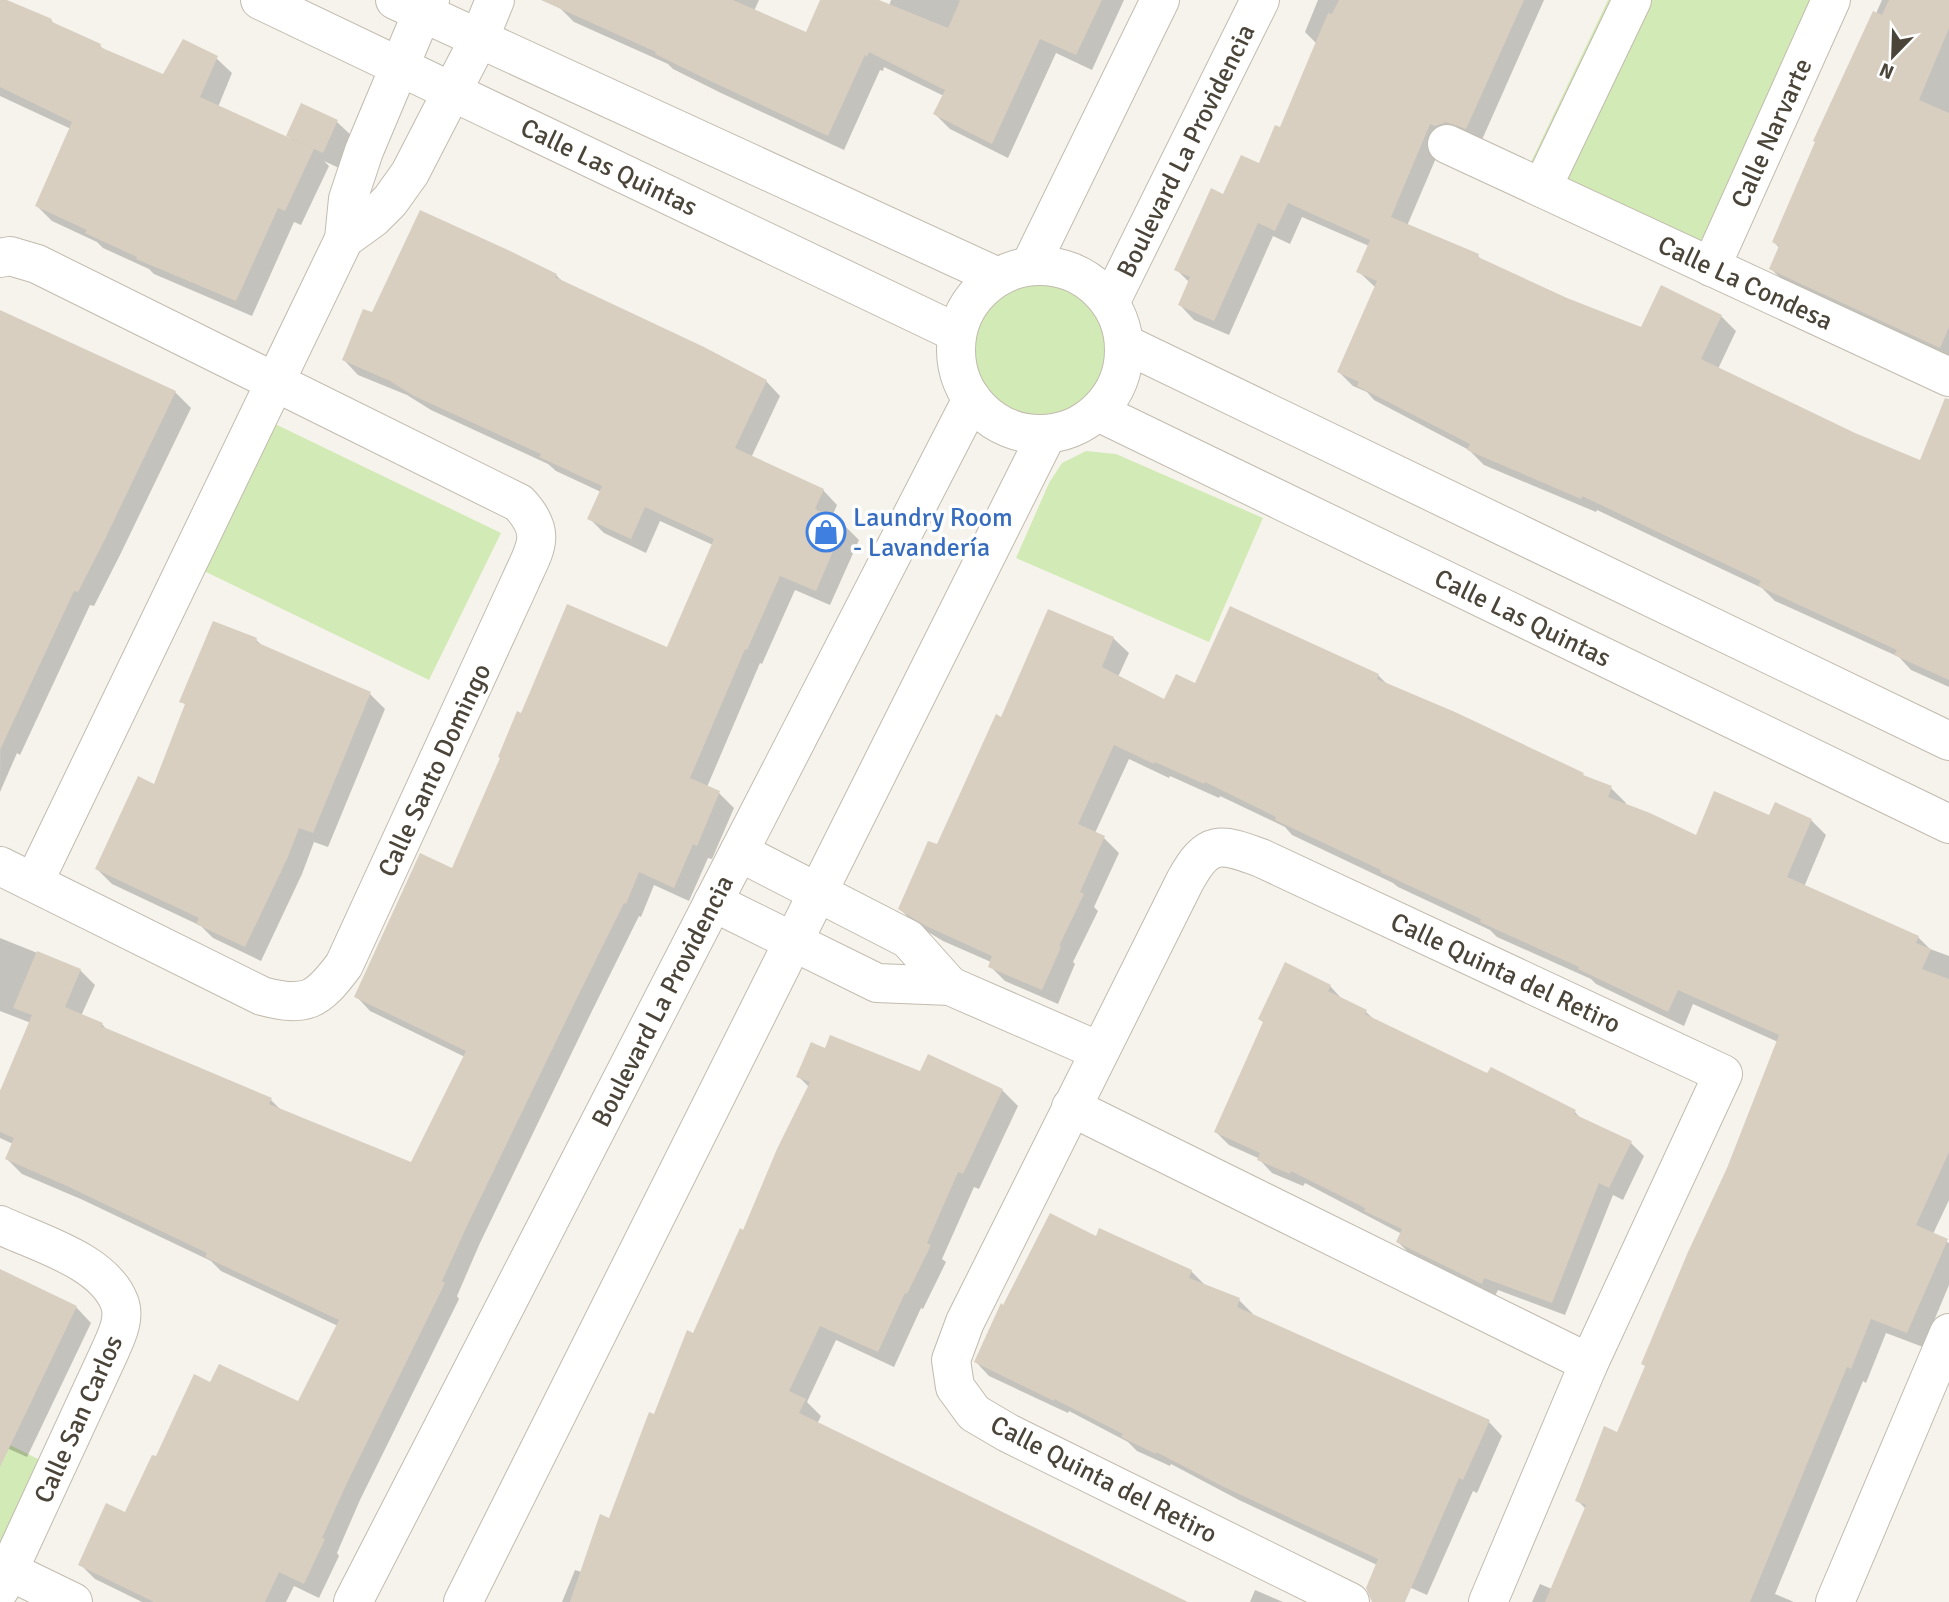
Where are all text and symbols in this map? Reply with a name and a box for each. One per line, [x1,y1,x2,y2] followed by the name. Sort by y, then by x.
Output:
[1110,19,1262,283] street label: Boulevard La Providencia
[1858,21,1928,91] north arrow
[1725,54,1820,213] street label: Calle Narvarte
[1876,57,1898,84] text: N
[515,112,702,224] street label: Calle Las Quintas
[1653,229,1837,338] street label: Calle La Condesa
[853,502,1013,564] place label: Laundry Room - Lavandería
[805,511,847,553] shop icon: Laundry Room - Lavandería
[1429,562,1616,675] street label: Calle Las Quintas
[371,659,498,882] street label: Calle Santo Domingo
[585,870,741,1133] street label: Boulevard La Providencia
[1385,906,1625,1041] street label: Calle Quinta del Retiro
[28,1331,130,1508] street label: Calle San Carlos
[985,1409,1222,1551] street label: Calle Quinta del Retiro

